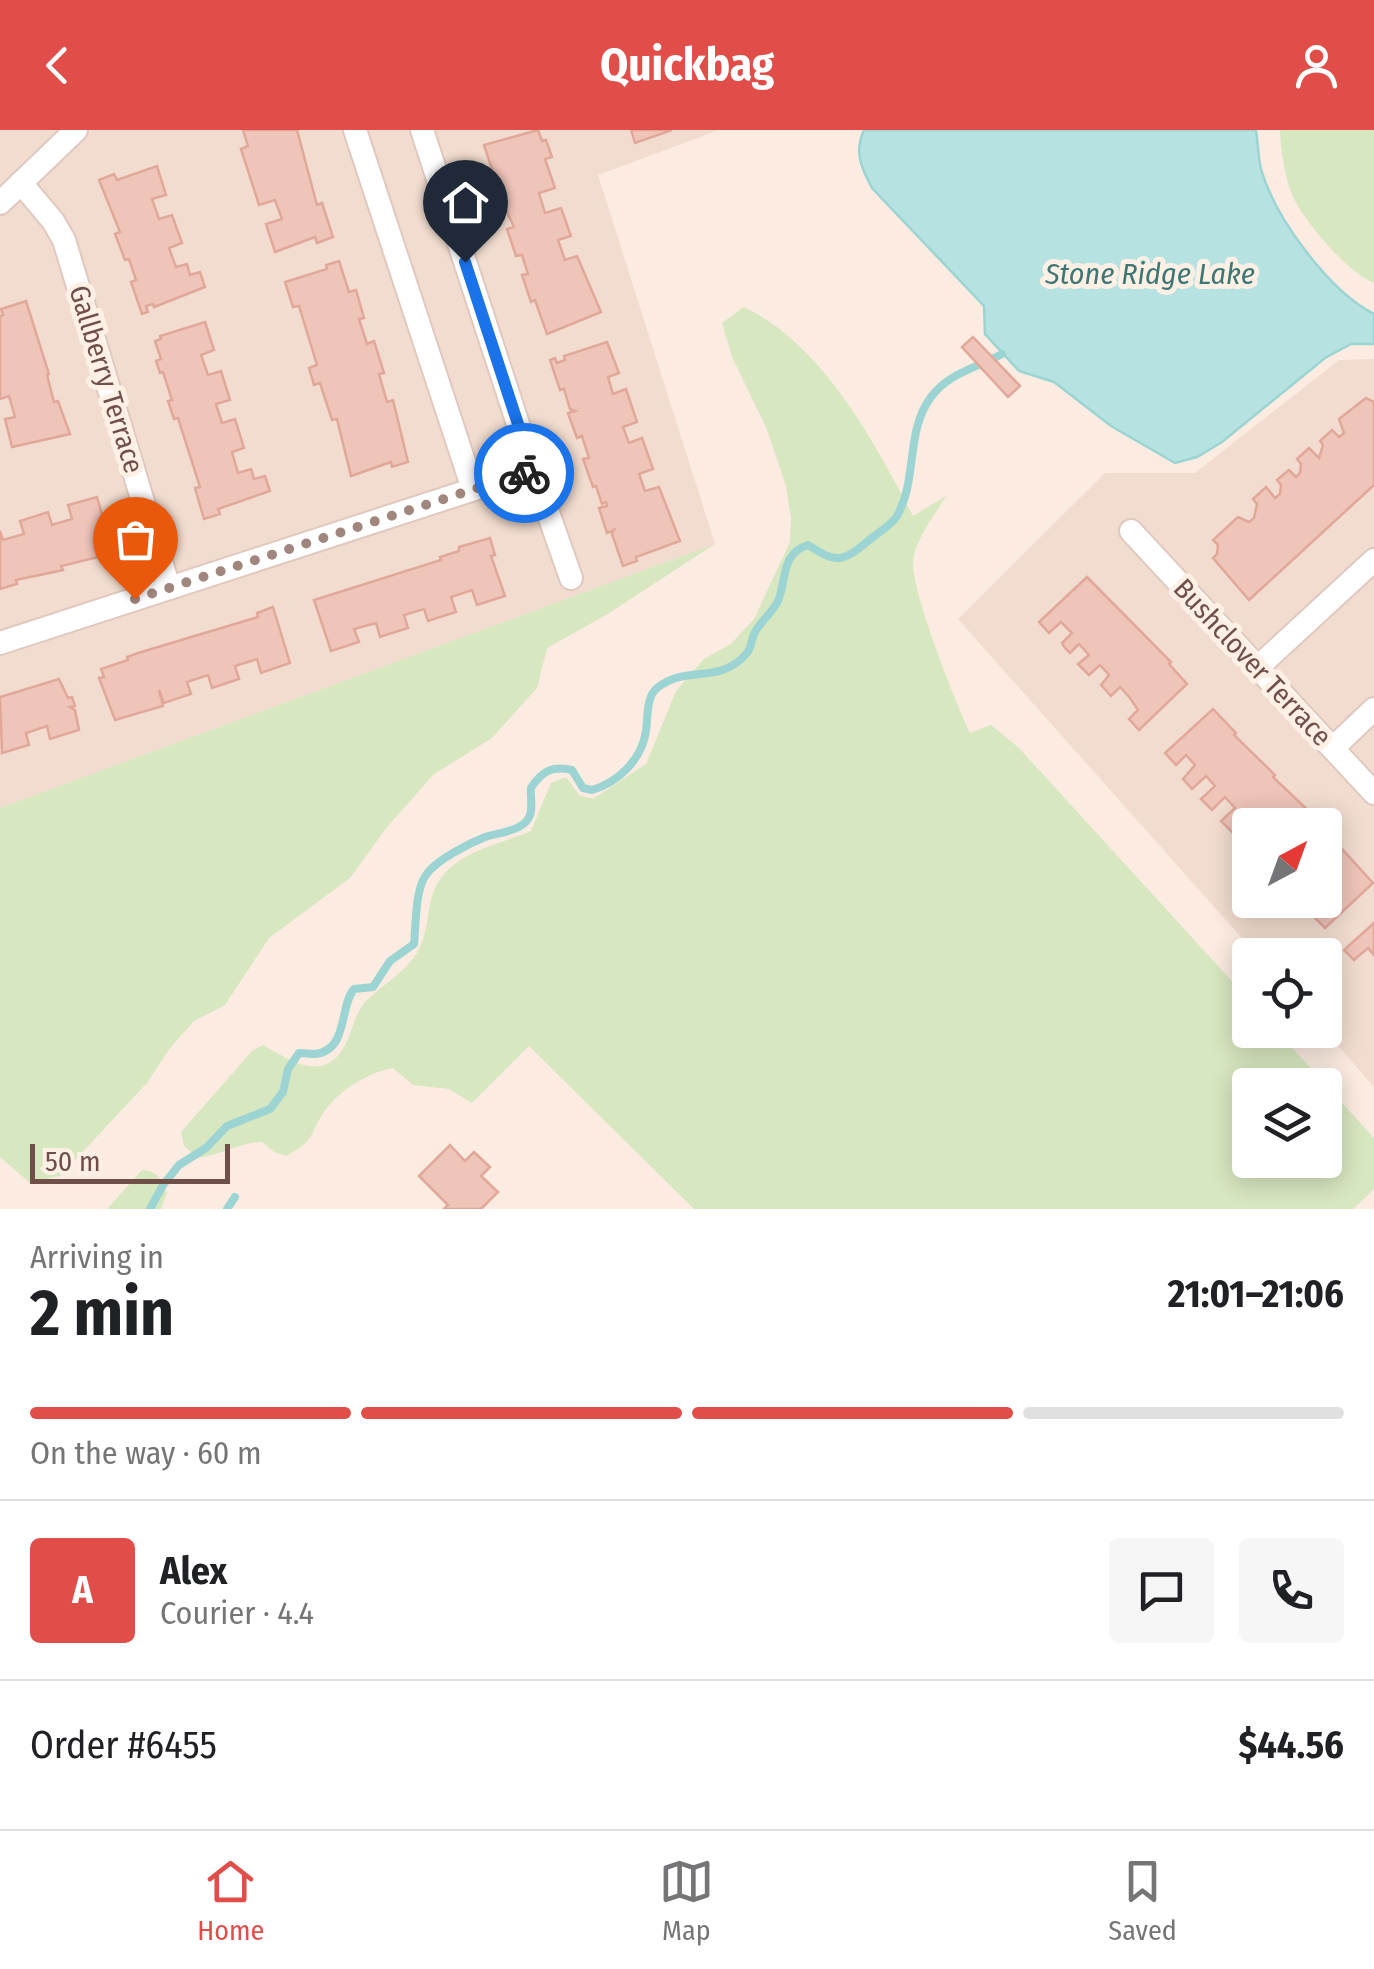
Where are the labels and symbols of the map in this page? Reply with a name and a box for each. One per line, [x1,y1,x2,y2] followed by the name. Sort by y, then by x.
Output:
[423,160,508,263] pin
[1044,256,1255,292] water label: Stone Ridge Lake
[62,281,151,477] street label: Gallberry Terrace
[474,423,574,523] courier
[93,497,178,600] pin
[1167,572,1338,753] street label: Bushclover Terrace
[1232,808,1342,918] north arrow
[30,1139,230,1184] scale bar

